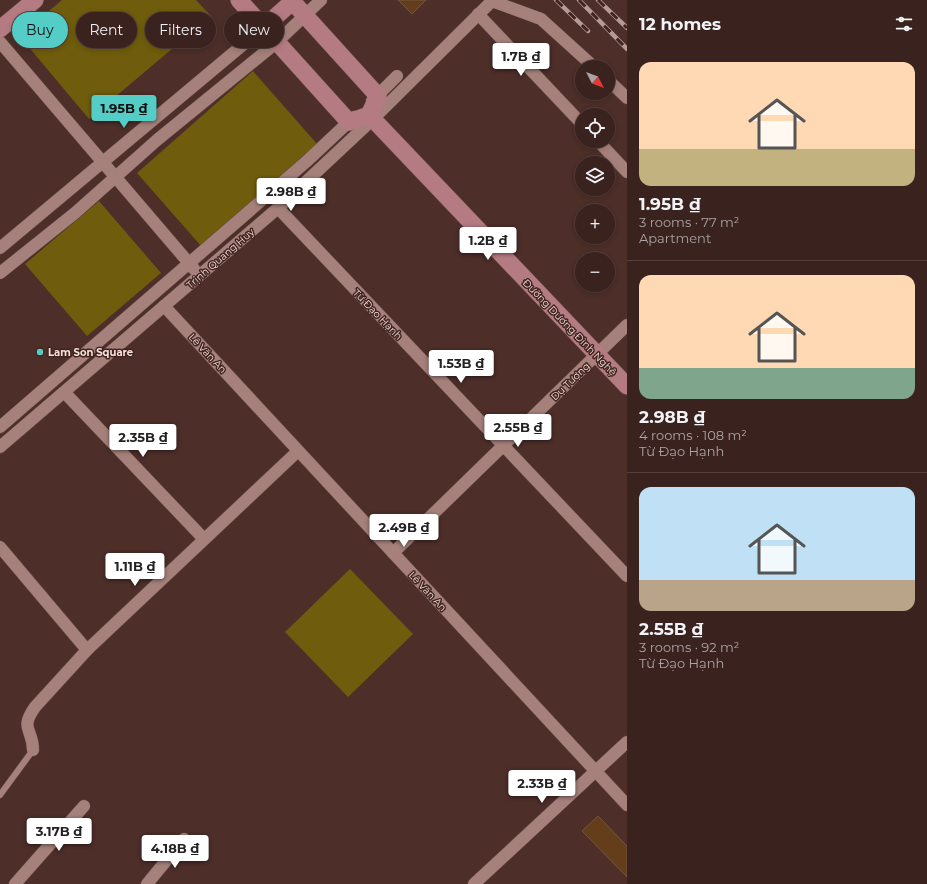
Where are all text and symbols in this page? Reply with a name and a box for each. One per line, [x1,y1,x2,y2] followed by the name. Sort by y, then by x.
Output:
[12,12,68,48] chip: Buy
[76,12,137,48] chip: Rent
[145,12,216,48] chip: Filters
[224,12,284,48] chip: New
[893,13,915,35] icon: filters
[639,14,721,34] text: 12 homes
[488,43,554,77] pin: 1.7B ₫
[502,48,540,64] text: 1.7B ₫
[575,60,615,100] north arrow
[575,60,615,292] map controls
[741,88,813,160] icon: home
[87,95,161,129] pin: 1.95B ₫
[100,100,148,116] text: 1.95B ₫
[575,108,615,148] button: locate
[575,156,615,196] button: layers
[254,178,328,212] pin: 2.98B ₫
[266,183,316,199] text: 2.98B ₫
[639,194,701,214] text: 1.95B ₫
[575,204,615,244] button: +
[639,214,739,230] text: 3 rooms · 77 m²
[184,225,257,291] street label: Trịnh Quang Huy
[455,227,521,261] pin: 1.2B ₫
[639,230,711,246] text: Apartment
[469,232,507,248] text: 1.2B ₫
[575,252,615,292] button: −
[520,276,619,378] street label: Đường Dương Đình Nghệ
[350,286,405,342] street label: Từ Đạo Hạnh
[741,301,813,373] icon: home
[186,331,229,376] street label: Lê Văn An
[48,346,133,359] place label: Lam Son Square
[35,347,45,357] marker: Lam Son Square
[424,350,498,384] pin: 1.53B ₫
[438,355,484,371] text: 1.53B ₫
[548,359,593,403] street label: Dụ Tượng
[639,407,705,427] text: 2.98B ₫
[481,414,555,448] pin: 2.55B ₫
[493,419,543,435] text: 2.55B ₫
[106,424,180,458] pin: 2.35B ₫
[639,427,747,443] text: 4 rooms · 108 m²
[118,429,168,445] text: 2.35B ₫
[639,443,724,459] text: Từ Đạo Hạnh
[741,513,813,585] icon: home
[367,514,441,548] pin: 2.49B ₫
[378,519,430,535] text: 2.49B ₫
[98,553,172,587] pin: 1.11B ₫
[114,558,156,574] text: 1.11B ₫
[406,569,449,614] street label: Lê Văn An
[639,619,703,639] text: 2.55B ₫
[639,639,739,655] text: 3 rooms · 92 m²
[639,655,724,671] text: Từ Đạo Hạnh
[505,770,579,804] pin: 2.33B ₫
[517,775,567,791] text: 2.33B ₫
[22,818,96,852] pin: 3.17B ₫
[36,823,82,839] text: 3.17B ₫
[138,835,212,869] pin: 4.18B ₫
[151,840,199,856] text: 4.18B ₫

